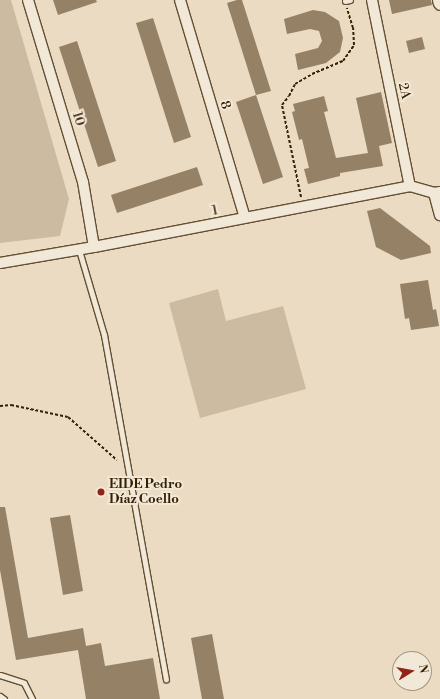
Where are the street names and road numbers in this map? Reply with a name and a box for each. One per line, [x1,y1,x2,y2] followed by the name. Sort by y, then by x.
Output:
[395,81,413,101] street label: 2A
[216,99,234,111] street label: 8
[69,110,87,128] street label: 10
[211,203,219,219] street label: 1

